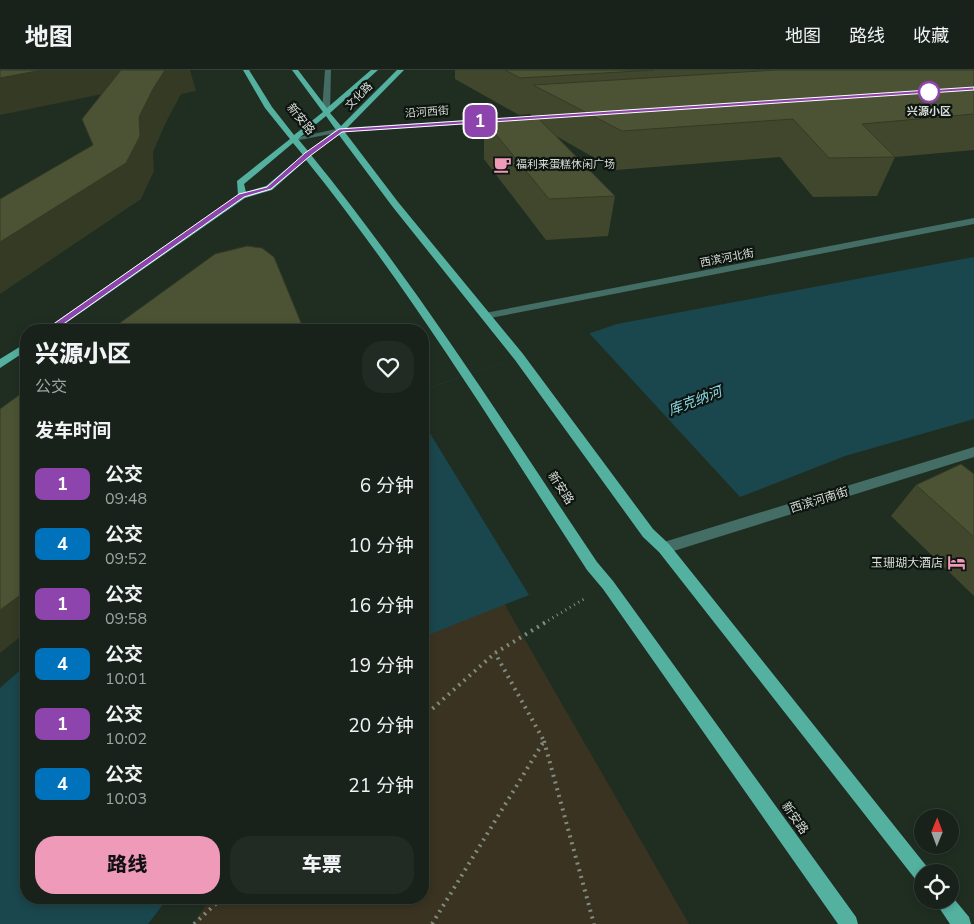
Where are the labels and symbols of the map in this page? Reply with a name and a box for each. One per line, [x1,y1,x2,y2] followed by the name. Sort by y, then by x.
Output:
[342,79,376,113] street label: 文化路
[918,81,940,103] marker: 兴源小区
[283,100,319,138] street label: 新安路
[405,103,449,121] street label: 沿河西街
[907,104,951,119] place label: 兴源小区
[464,105,496,137] line badge: 1
[492,154,512,174] cafe icon: 福利来蛋糕休闲广场
[516,157,615,172] place label: 福利来蛋糕休闲广场
[699,245,755,271] street label: 西滨河北街
[665,381,727,420] water label: 库克纳河
[544,469,578,507] street label: 新安路
[788,484,850,516] street label: 西滨河南街
[947,553,967,573] hotel icon: 玉珊瑚大酒店
[871,555,943,571] place label: 玉珊瑚大酒店
[778,799,812,837] street label: 新安路
[914,809,959,854] north arrow

